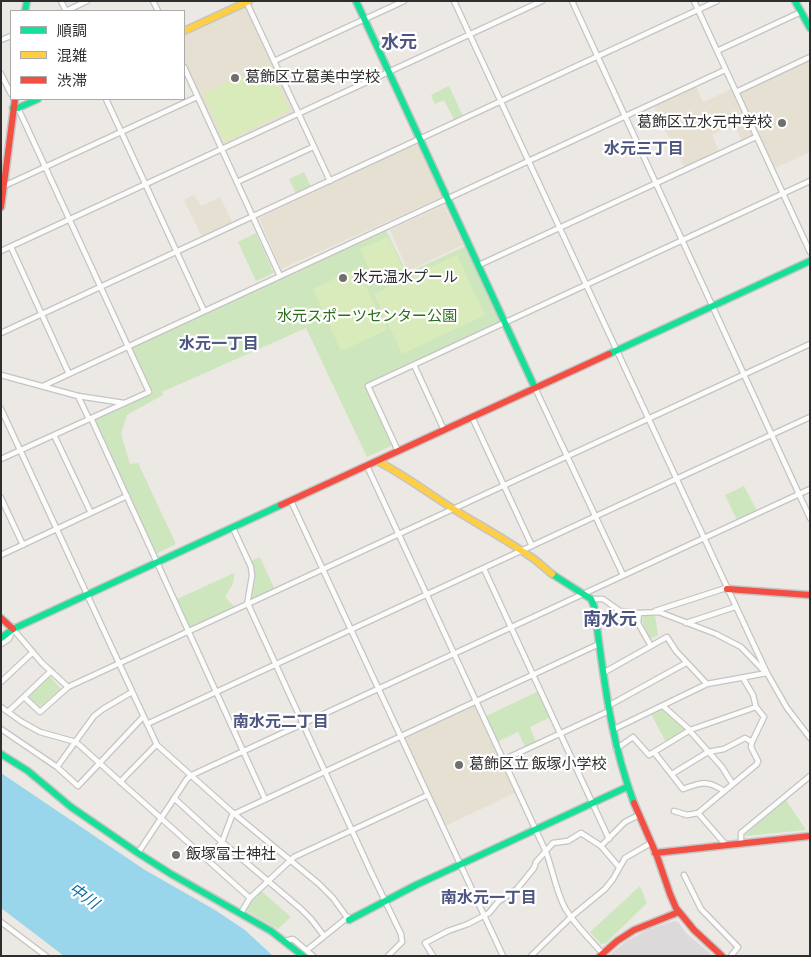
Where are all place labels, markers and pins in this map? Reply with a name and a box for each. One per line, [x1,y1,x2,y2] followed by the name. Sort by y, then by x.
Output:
[245,69,380,87] place label: 葛飾区立葛美中学校
[229,72,241,84] marker: 葛飾区立葛美中学校
[637,114,772,132] place label: 葛飾区立水元中学校
[776,117,788,129] marker: 葛飾区立水元中学校
[353,269,458,287] place label: 水元温水プール
[337,272,349,284] marker: 水元温水プール
[469,756,606,774] place label: 葛飾区立 飯塚小学校
[453,759,465,771] marker: 葛飾区立 飯塚小学校
[186,846,276,864] place label: 飯塚冨士神社
[170,849,182,861] marker: 飯塚冨士神社

